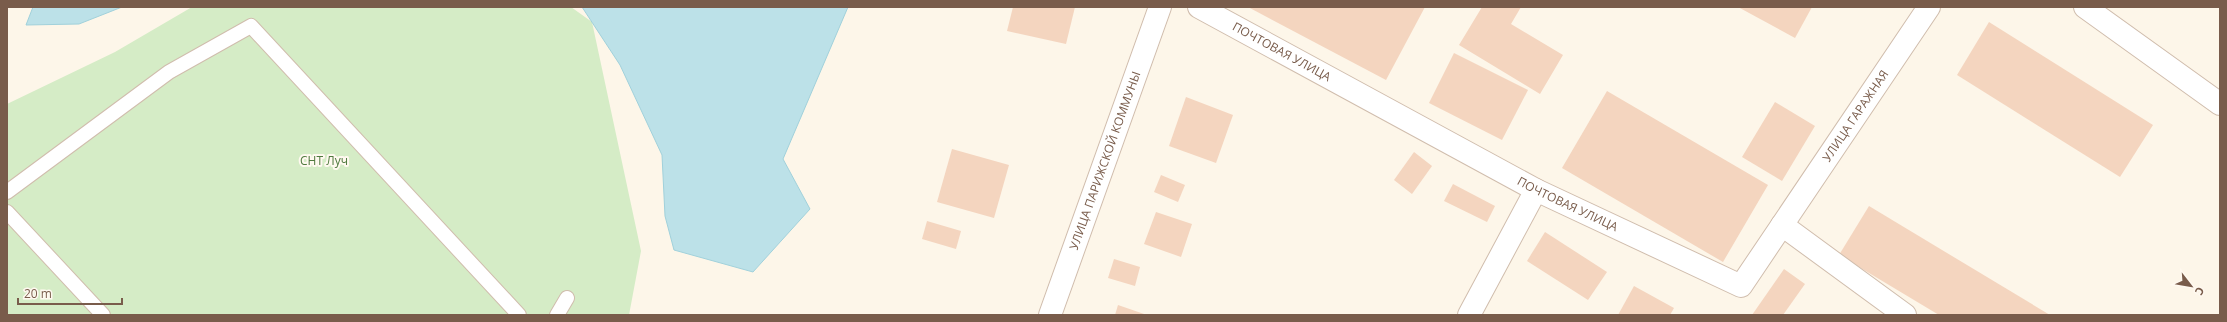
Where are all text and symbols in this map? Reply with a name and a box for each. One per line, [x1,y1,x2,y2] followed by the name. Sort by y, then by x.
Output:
[1230,18,1335,85] street label: ПОЧТОВАЯ УЛИЦА
[1818,66,1892,165] street label: УЛИЦА ГАРАЖНАЯ
[1065,69,1144,252] street label: УЛИЦА ПАРИЖСКОЙ КОММУНЫ
[300,152,348,169] park label: СНТ Луч
[1514,172,1621,235] street label: ПОЧТОВАЯ УЛИЦА
[2171,266,2211,306] north arrow
[18,280,122,306] scale bar
[24,285,52,302] text: 20 m
[2192,285,2208,298] text: С

